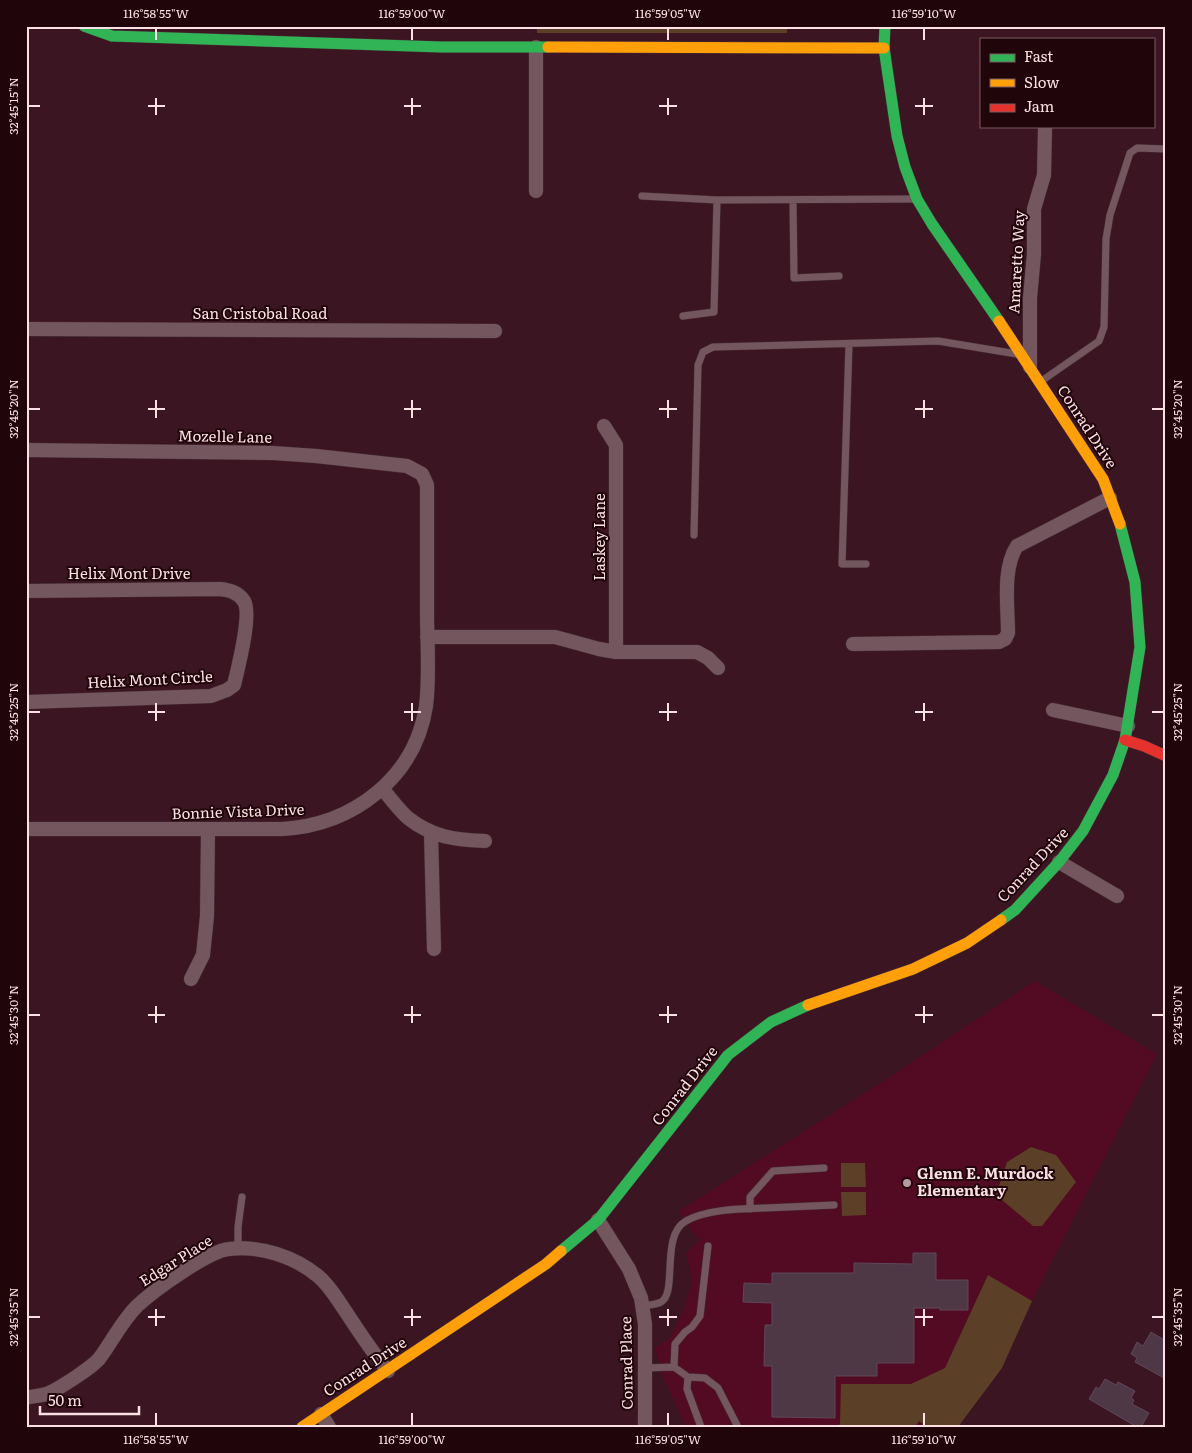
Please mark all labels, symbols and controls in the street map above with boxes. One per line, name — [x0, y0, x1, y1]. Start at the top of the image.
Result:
text: 116°58'55"W — [123, 4, 189, 22]
text: 116°59'00"W — [379, 4, 445, 22]
text: 116°59'05"W — [635, 4, 701, 22]
text: 116°59'10"W — [892, 4, 956, 22]
legend — [980, 38, 1154, 128]
text: Fast — [1024, 44, 1053, 67]
text: Slow — [1024, 70, 1059, 93]
text: 32°45'15"N — [4, 77, 22, 135]
text: Jam — [1024, 94, 1055, 117]
street label: Amaretto Way — [1001, 209, 1030, 314]
street label: San Cristobal Road — [193, 301, 327, 324]
text: 32°45'20"N — [4, 379, 22, 439]
text: 32°45'20"N — [1168, 379, 1186, 439]
street label: Conrad Drive — [1053, 380, 1124, 473]
street label: Mozelle Lane — [178, 423, 272, 448]
street label: Laskey Lane — [587, 493, 610, 581]
street label: Helix Mont Drive — [68, 561, 191, 584]
street label: Helix Mont Circle — [86, 664, 214, 693]
text: 32°45'25"N — [4, 683, 22, 741]
text: 32°45'25"N — [1168, 683, 1186, 741]
street label: Bonnie Vista Drive — [171, 797, 305, 824]
street label: Conrad Drive — [991, 821, 1073, 907]
text: 32°45'30"N — [4, 985, 22, 1045]
text: 32°45'30"N — [1168, 985, 1186, 1045]
street label: Conrad Drive — [645, 1040, 722, 1130]
place label: Glenn E. Murdock Elementary — [917, 1161, 1055, 1201]
marker: Glenn E. Murdock Elementary — [901, 1177, 913, 1189]
street label: Edgar Place — [134, 1228, 216, 1291]
text: 32°45'35"N — [4, 1288, 22, 1346]
text: 32°45'35"N — [1168, 1288, 1186, 1346]
street label: Conrad Place — [613, 1316, 638, 1410]
street label: Conrad Drive — [318, 1330, 411, 1401]
scale bar — [40, 1383, 139, 1415]
text: 50 m — [48, 1388, 82, 1411]
text: 116°58'55"W — [123, 1430, 189, 1448]
text: 116°59'00"W — [379, 1430, 445, 1448]
text: 116°59'05"W — [635, 1430, 701, 1448]
text: 116°59'10"W — [892, 1430, 956, 1448]

